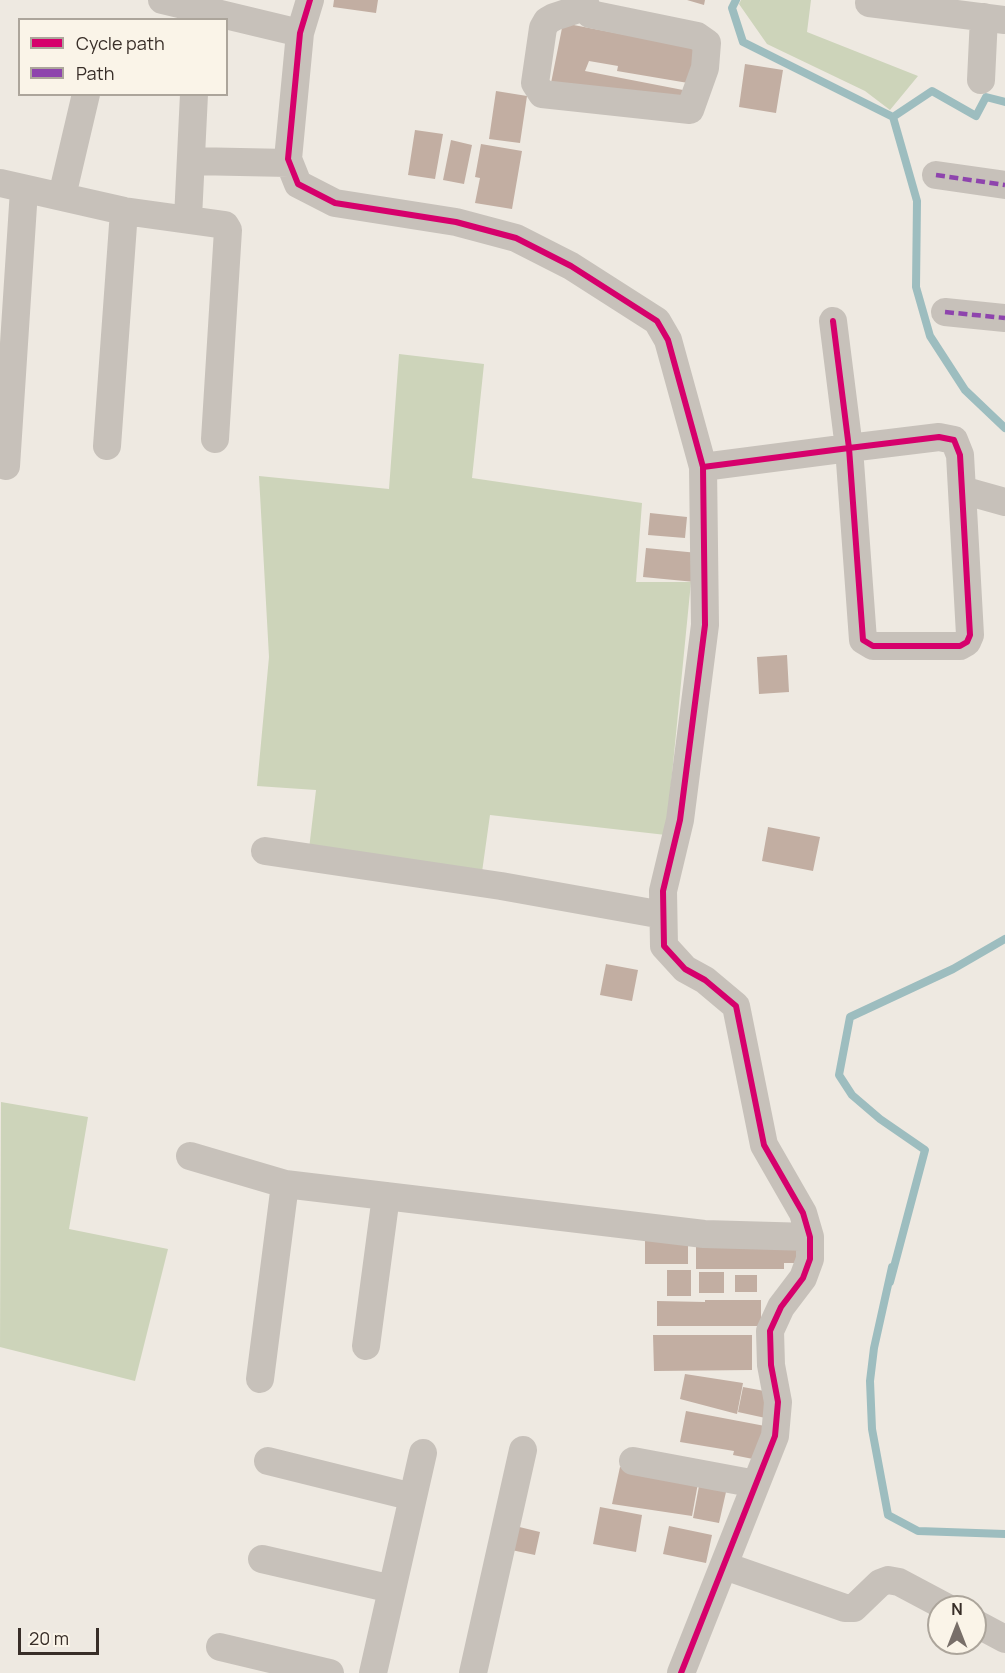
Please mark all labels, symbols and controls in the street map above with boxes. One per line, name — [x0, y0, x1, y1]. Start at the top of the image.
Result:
legend — [18, 18, 228, 96]
text: Cycle path — [76, 31, 165, 55]
text: Path — [76, 61, 114, 85]
north arrow — [927, 1595, 987, 1655]
text: N — [951, 1598, 963, 1620]
scale bar — [21, 1616, 102, 1654]
text: 20 m — [29, 1626, 69, 1650]

